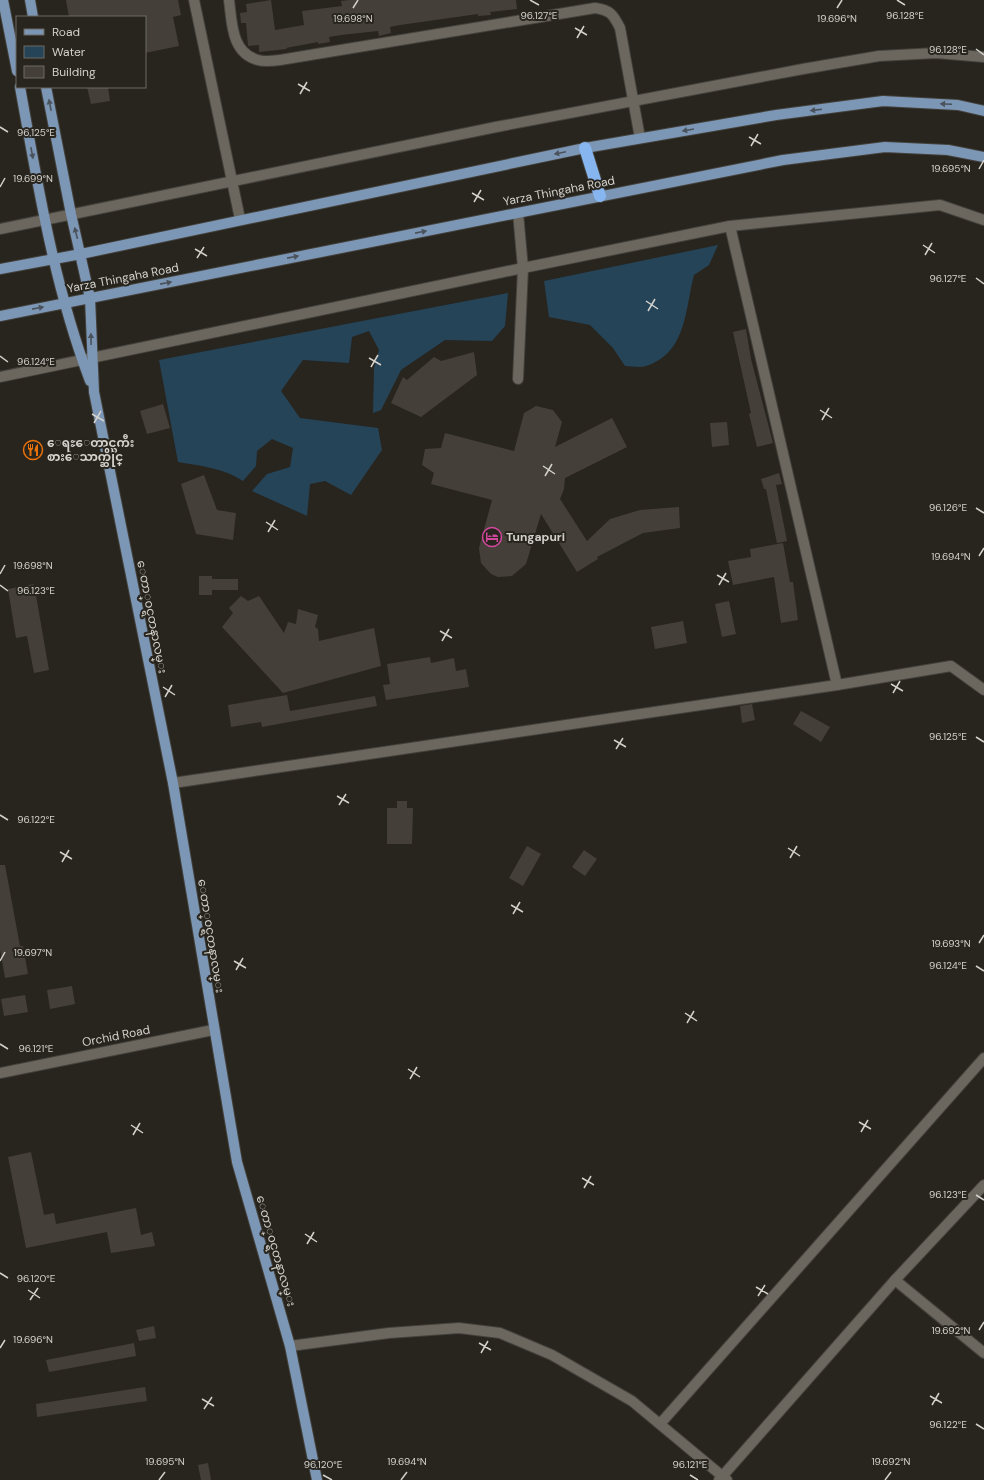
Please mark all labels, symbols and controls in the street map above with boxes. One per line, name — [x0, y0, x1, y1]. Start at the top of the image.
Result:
text: 96.127°E — [520, 9, 558, 22]
text: 96.128°E — [886, 9, 924, 22]
text: 19.698°N — [333, 12, 373, 25]
text: 19.696°N — [817, 12, 857, 25]
legend — [16, 16, 146, 88]
text: Road — [52, 24, 80, 40]
text: 96.128°E — [929, 43, 967, 56]
text: Water — [52, 44, 86, 60]
text: Building — [52, 64, 96, 80]
one-way arrow — [47, 99, 53, 111]
one-way arrow — [940, 101, 952, 108]
one-way arrow — [810, 107, 822, 113]
text: 96.125°E — [17, 126, 55, 139]
one-way arrow — [682, 127, 694, 133]
one-way arrow — [30, 147, 36, 159]
one-way arrow — [554, 150, 566, 156]
text: 19.695°N — [931, 162, 971, 175]
text: 19.699°N — [13, 172, 53, 185]
street label: Yarza Thingaha Road — [502, 172, 616, 210]
one-way arrow — [72, 226, 78, 239]
one-way arrow — [415, 229, 427, 235]
one-way arrow — [287, 254, 299, 260]
street label: Yarza Thingaha Road — [66, 259, 180, 297]
text: 96.127°E — [929, 272, 967, 285]
one-way arrow — [160, 279, 172, 285]
one-way arrow — [32, 305, 44, 311]
one-way arrow — [88, 332, 94, 345]
text: 96.124°E — [17, 355, 55, 368]
place label: ေရႊေတာင္ႀကီး စားေသာက္ဆိုင္ — [47, 434, 134, 467]
restaurant icon: ေရႊေတာင္ႀကီး စားေသာက္ဆိုင္ — [22, 439, 44, 461]
text: 96.126°E — [929, 501, 967, 514]
hotel icon: Tungapuri — [481, 526, 503, 548]
place label: Tungapuri — [506, 529, 565, 545]
text: 19.694°N — [931, 550, 971, 563]
text: 19.698°N — [13, 559, 53, 572]
street label: ေတာ္၀င္ရတနာလမ္း — [131, 559, 171, 675]
text: 96.123°E — [17, 584, 55, 597]
text: 96.125°E — [929, 730, 967, 743]
text: 96.122°E — [17, 813, 55, 826]
street label: ေတာ္၀င္ရတနာလမ္း — [192, 878, 228, 994]
text: 19.693°N — [931, 937, 971, 950]
text: 19.697°N — [14, 946, 52, 959]
text: 96.124°E — [929, 959, 967, 972]
street label: Orchid Road — [81, 1022, 151, 1050]
text: 96.121°E — [19, 1042, 54, 1055]
text: 96.123°E — [929, 1188, 967, 1201]
street label: ေတာ္၀င္ရတနာလမ္း — [250, 1194, 300, 1309]
text: 96.120°E — [17, 1272, 56, 1285]
text: 19.692°N — [931, 1324, 971, 1337]
text: 19.696°N — [13, 1333, 53, 1346]
text: 96.122°E — [929, 1418, 967, 1431]
text: 19.695°N — [145, 1455, 185, 1468]
text: 19.694°N — [387, 1455, 427, 1468]
text: 19.692°N — [871, 1455, 911, 1468]
text: 96.120°E — [304, 1458, 343, 1471]
text: 96.121°E — [673, 1458, 708, 1471]

